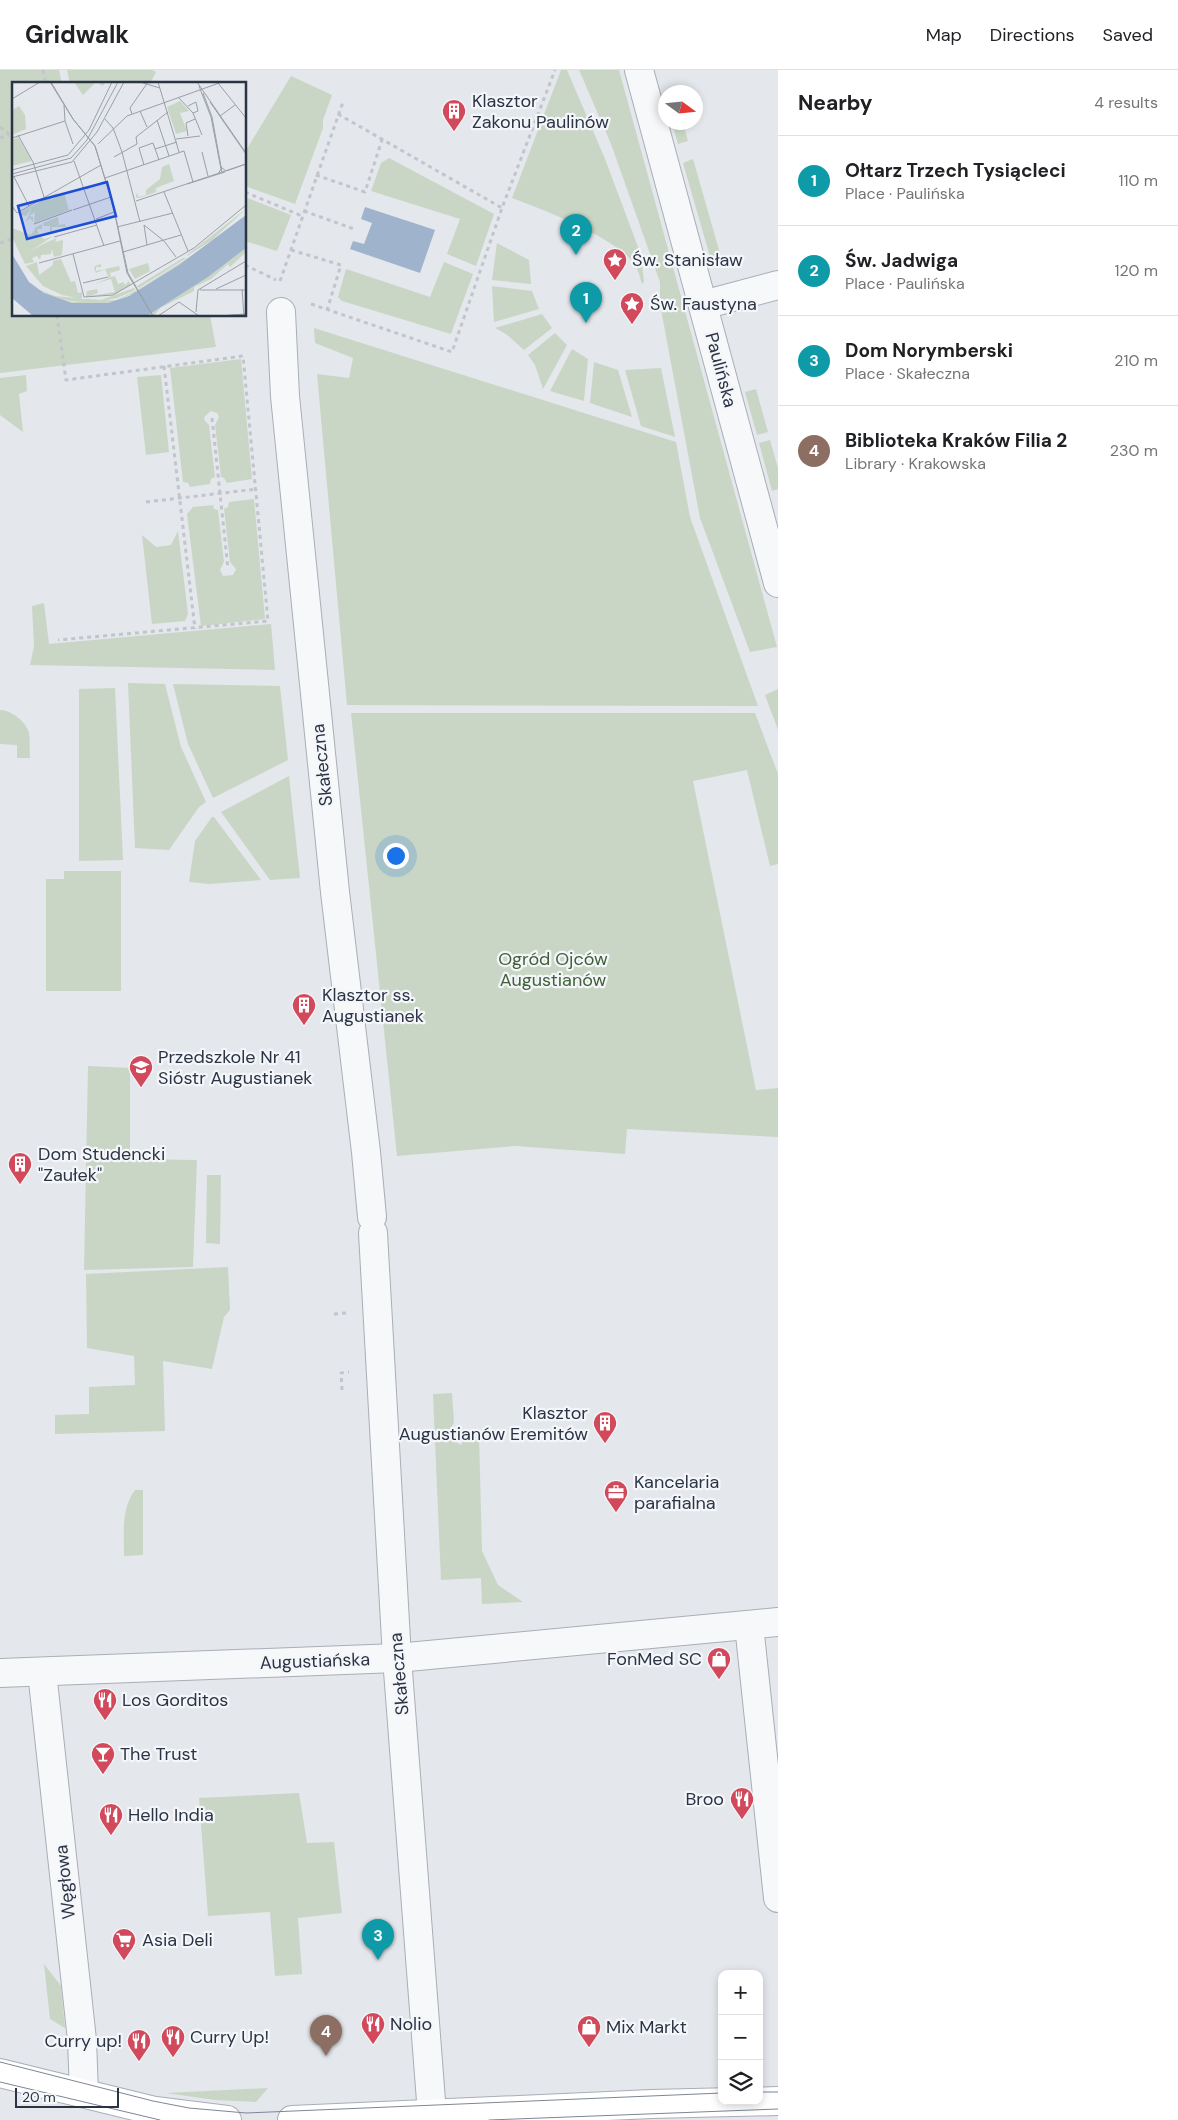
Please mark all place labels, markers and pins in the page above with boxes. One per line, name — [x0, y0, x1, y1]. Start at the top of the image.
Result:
place label: Klasztor Zakonu Paulinów — [472, 89, 609, 134]
building icon: Klasztor Zakonu Paulinów — [441, 98, 467, 132]
pin: 2 — [560, 214, 592, 255]
place icon: Św. Stanisław — [602, 247, 628, 281]
place label: Św. Stanisław — [632, 248, 743, 272]
pin: 1 — [570, 282, 602, 323]
place icon: Św. Faustyna — [619, 291, 645, 325]
place label: Św. Faustyna — [650, 292, 757, 316]
place label: Klasztor ss. Augustianek — [322, 983, 424, 1028]
building icon: Klasztor ss. Augustianek — [291, 992, 317, 1026]
place label: Przedszkole Nr 41 Sióstr Augustianek — [158, 1045, 312, 1090]
school or university icon: Przedszkole Nr 41 Sióstr Augustianek — [128, 1054, 154, 1088]
place label: Dom Studencki "Zaułek" — [38, 1142, 165, 1187]
building icon: Dom Studencki "Zaułek" — [7, 1151, 33, 1185]
place label: Klasztor Augustianów Eremitów — [399, 1401, 588, 1446]
building icon: Klasztor Augustianów Eremitów — [592, 1410, 618, 1444]
place label: Kancelaria parafialna — [634, 1470, 719, 1515]
office icon: Kancelaria parafialna — [603, 1479, 629, 1513]
shop icon: FonMed SC — [706, 1646, 732, 1680]
place label: FonMed SC — [607, 1647, 702, 1671]
restaurant icon: Los Gorditos — [92, 1687, 118, 1721]
place label: Los Gorditos — [122, 1688, 228, 1712]
bar icon: The Trust — [90, 1741, 116, 1775]
place label: The Trust — [120, 1742, 197, 1766]
restaurant icon: Broo — [729, 1786, 755, 1820]
place label: Broo — [685, 1787, 724, 1811]
restaurant icon: Hello India — [98, 1802, 124, 1836]
place label: Hello India — [128, 1803, 214, 1827]
pin: 3 — [362, 1919, 394, 1960]
supermarket icon: Asia Deli — [111, 1927, 137, 1961]
place label: Asia Deli — [142, 1928, 213, 1952]
restaurant icon: Nolio — [360, 2011, 386, 2045]
place label: Nolio — [390, 2012, 432, 2036]
shop icon: Mix Markt — [576, 2014, 602, 2048]
pin: 4 — [310, 2015, 342, 2056]
place label: Mix Markt — [606, 2015, 687, 2039]
restaurant icon: Curry Up! — [160, 2024, 186, 2058]
place label: Curry Up! — [190, 2025, 269, 2049]
restaurant icon: Curry up! — [126, 2028, 152, 2062]
place label: Curry up! — [45, 2029, 122, 2053]

